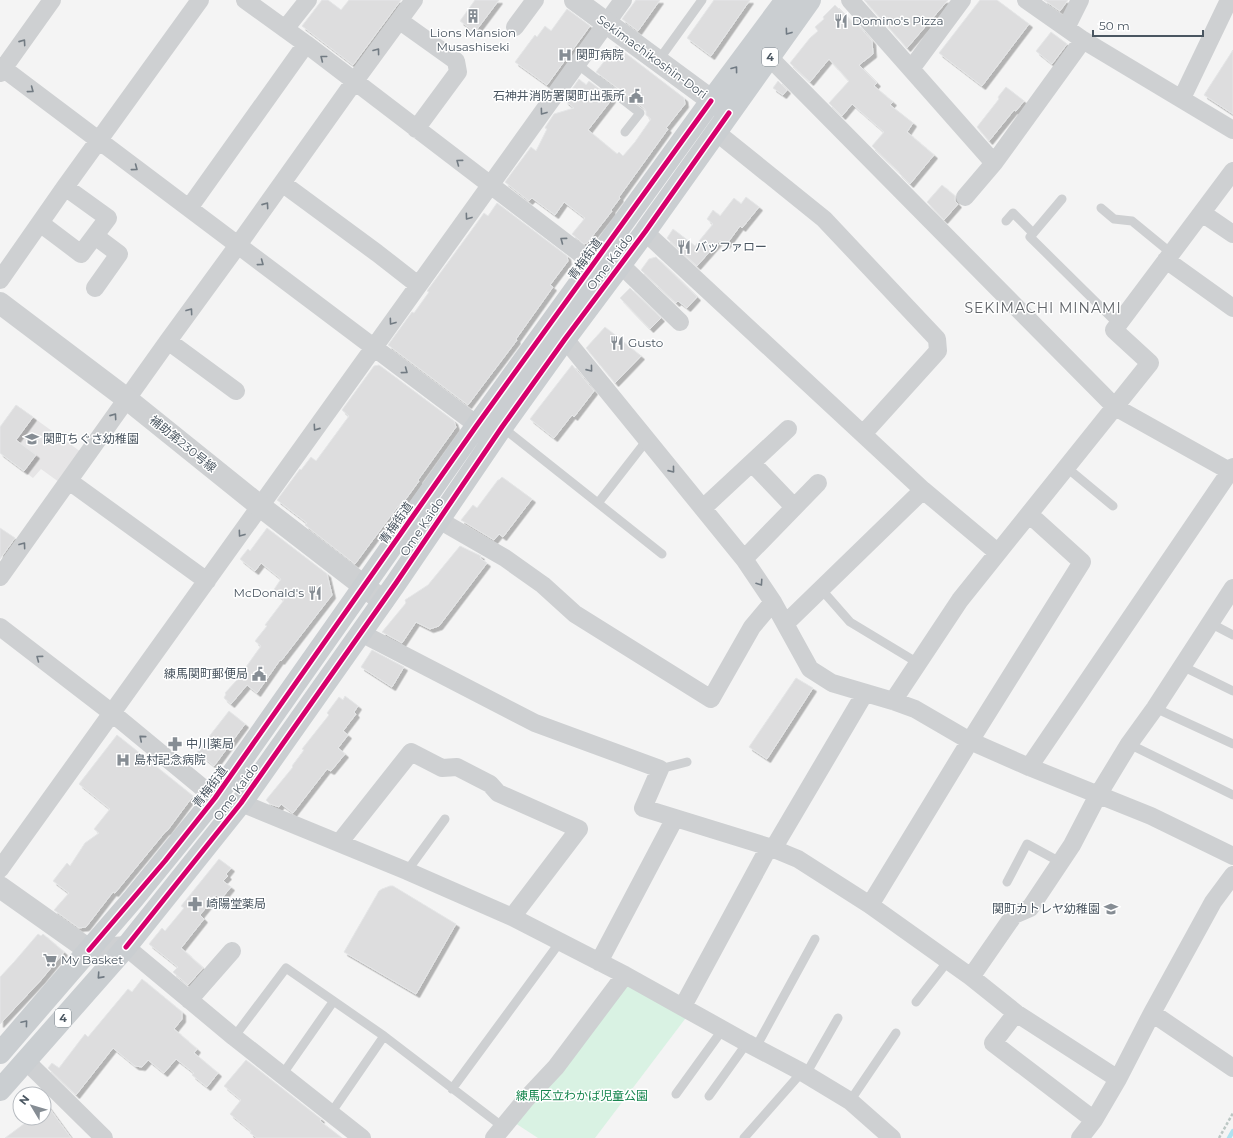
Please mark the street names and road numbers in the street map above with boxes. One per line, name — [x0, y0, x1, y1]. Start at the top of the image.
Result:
street label: Sekimachikoshin-Dori — [594, 12, 710, 102]
road number: 4 — [762, 48, 778, 66]
street label: Ome Kaido — [583, 230, 636, 293]
street label: 青梅街道 — [564, 235, 605, 283]
street label: 補助第230号線 — [147, 412, 220, 475]
street label: Ome Kaido — [396, 495, 447, 559]
street label: 青梅街道 — [376, 499, 416, 547]
street label: Ome Kaido — [210, 760, 262, 823]
street label: 青梅街道 — [189, 763, 230, 810]
road number: 4 — [55, 1009, 71, 1027]

